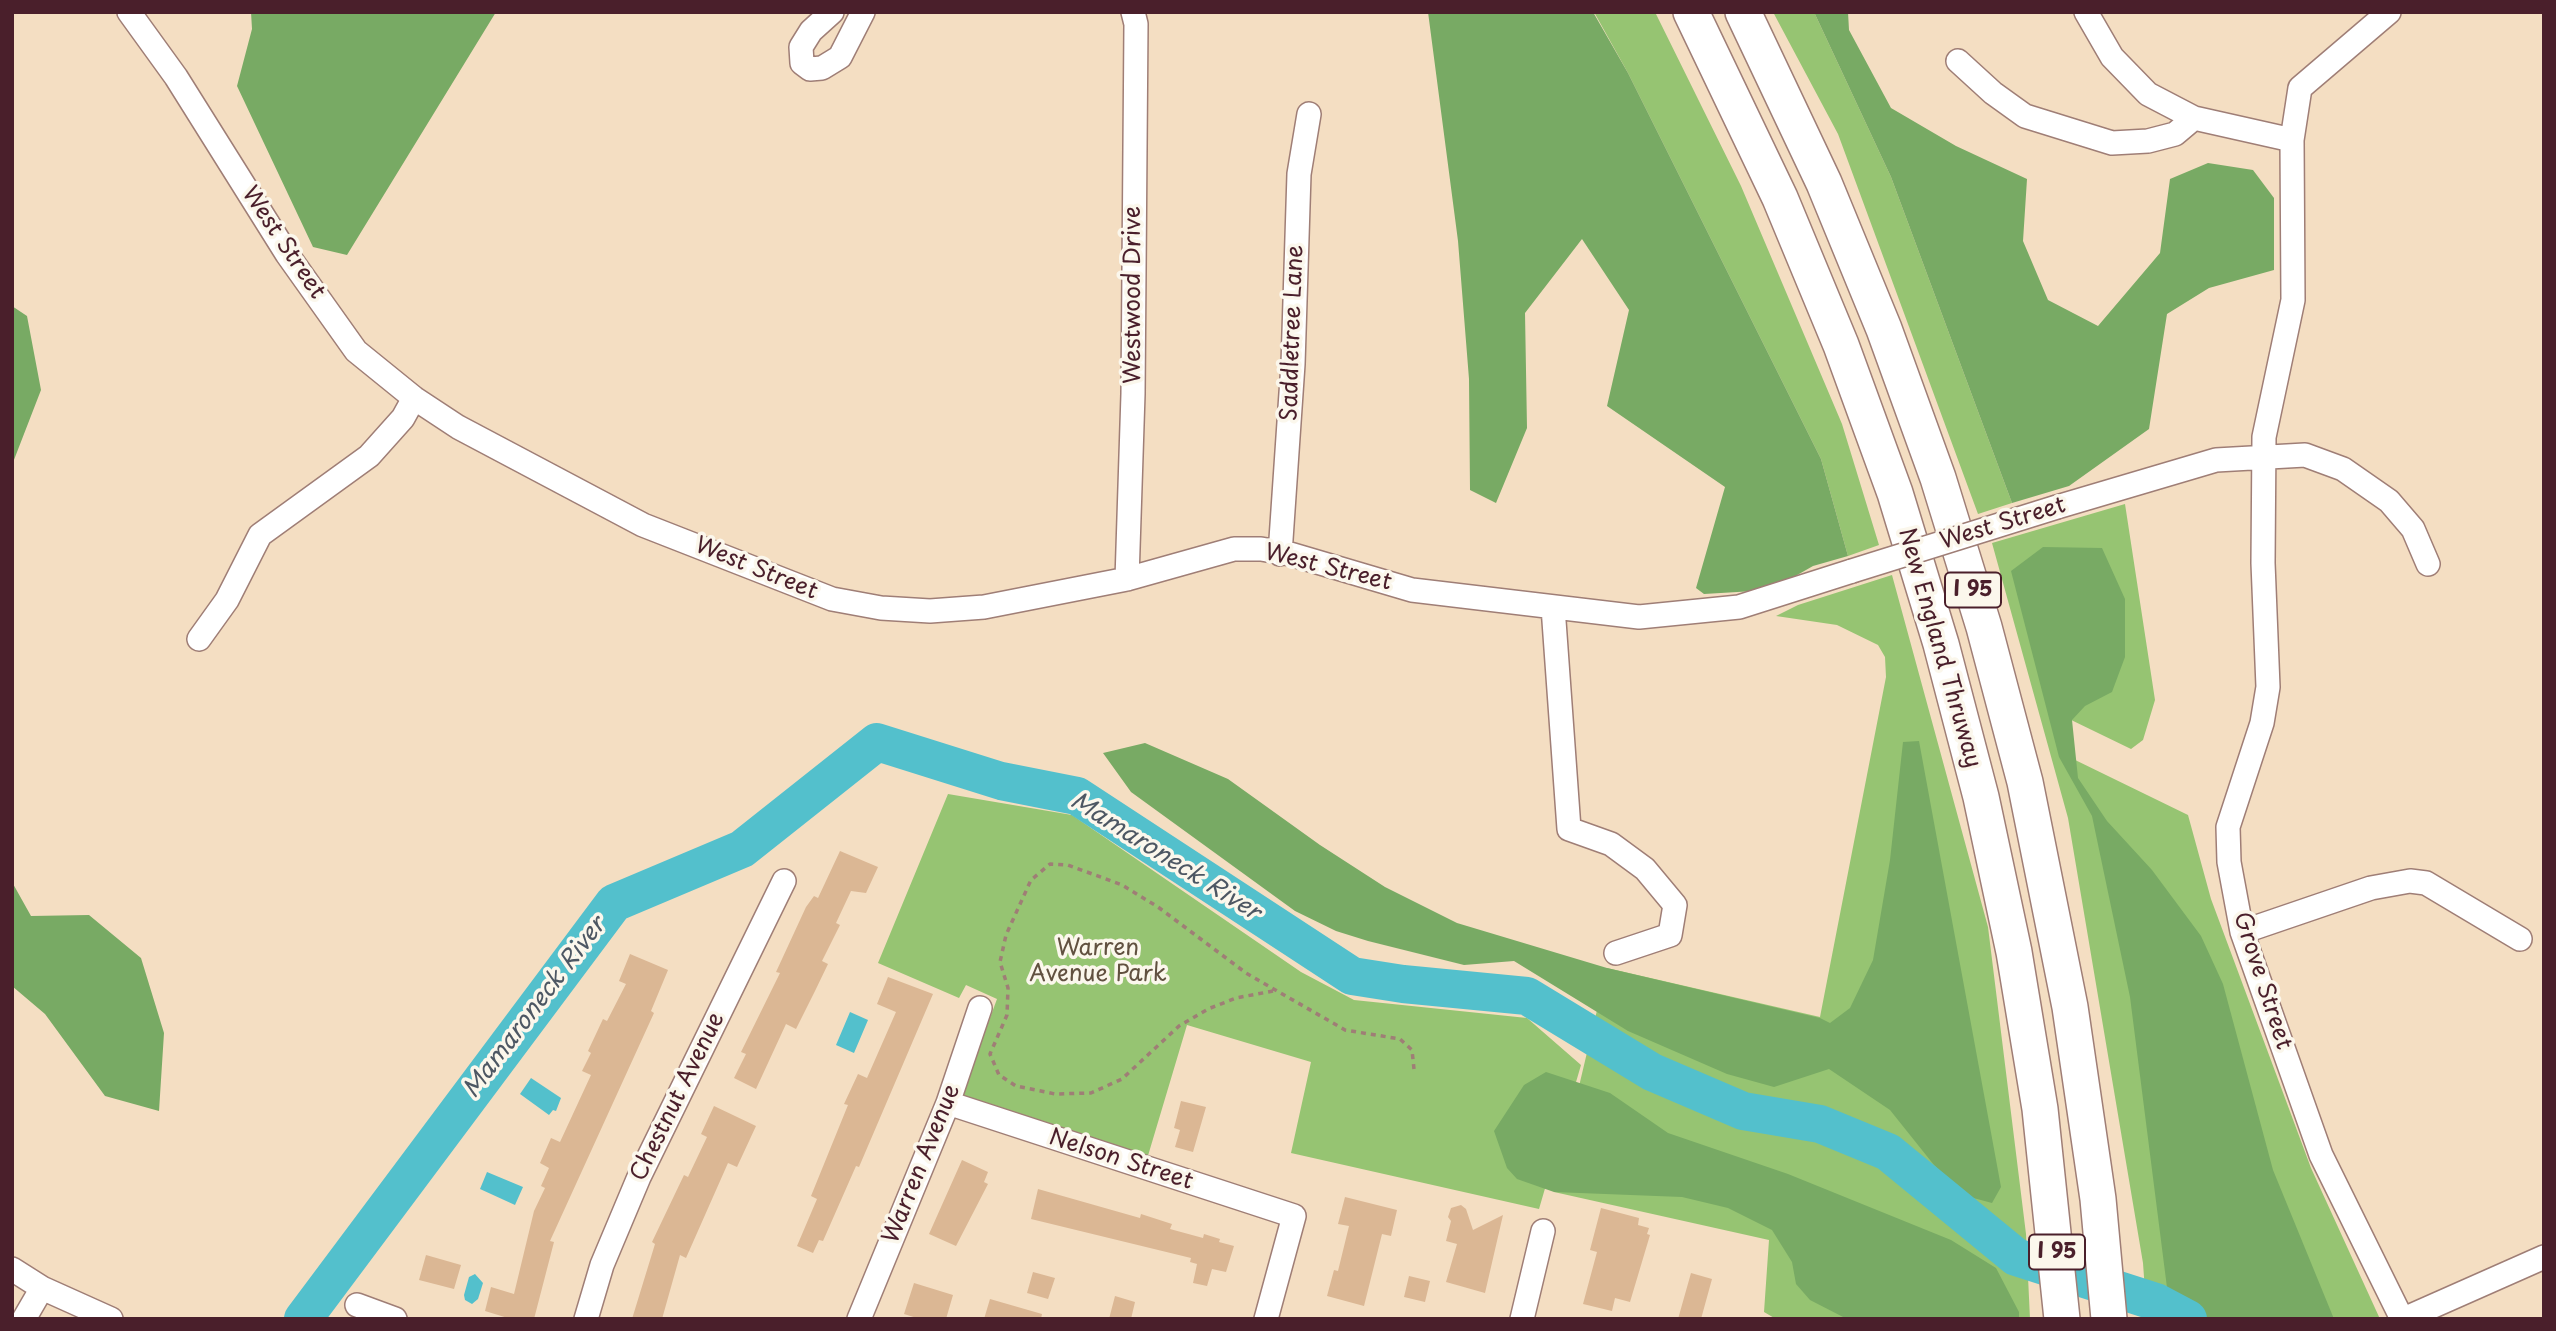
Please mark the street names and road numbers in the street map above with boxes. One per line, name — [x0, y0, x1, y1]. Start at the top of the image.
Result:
street label: West Street — [235, 181, 331, 305]
street label: Westwood Drive — [1120, 206, 1148, 384]
street label: Saddletree Lane — [1276, 244, 1310, 422]
street label: West Street — [1937, 492, 2069, 556]
street label: New England Thruway — [1892, 525, 1986, 771]
street label: West Street — [691, 532, 821, 606]
street label: West Street — [1262, 539, 1394, 597]
road number: I 95 — [1945, 572, 2001, 608]
street label: Grove Street — [2227, 909, 2297, 1053]
street label: Chestnut Avenue — [625, 1008, 731, 1186]
street label: Warren Avenue — [878, 1081, 966, 1247]
street label: Nelson Street — [1046, 1124, 1196, 1196]
road number: I 95 — [2029, 1234, 2085, 1270]

